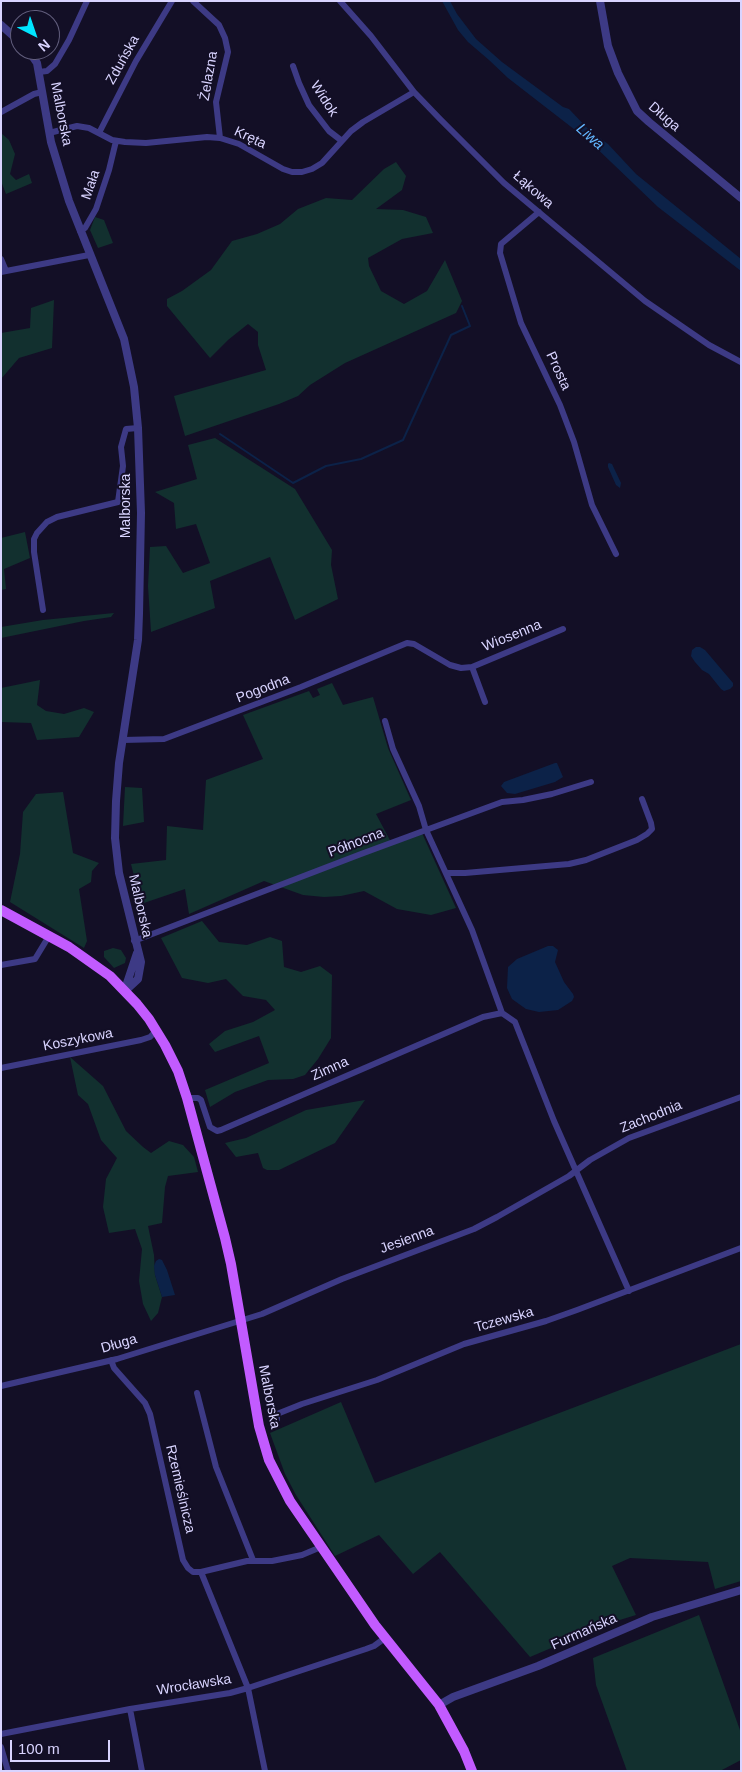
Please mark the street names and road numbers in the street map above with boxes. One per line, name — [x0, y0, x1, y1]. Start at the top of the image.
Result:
street label: Zduńska — [103, 32, 143, 88]
street label: Żelazna — [196, 50, 222, 102]
street label: Widok — [306, 78, 342, 120]
street label: Malborska — [47, 81, 75, 147]
street label: Długa — [645, 99, 683, 135]
street label: Kręta — [231, 123, 269, 153]
street label: Mała — [78, 168, 104, 202]
street label: Łąkowa — [509, 168, 557, 212]
street label: Prosta — [542, 349, 574, 393]
street label: Malborska — [118, 474, 134, 538]
street label: Wiosenna — [480, 617, 544, 655]
street label: Pogodna — [234, 671, 292, 707]
street label: Północna — [326, 825, 386, 861]
street label: Malborska — [125, 873, 155, 939]
street label: Koszykowa — [42, 1025, 114, 1055]
street label: Zimna — [309, 1053, 351, 1085]
street label: Zachodnia — [618, 1097, 684, 1137]
street label: Jesienna — [378, 1223, 436, 1257]
street label: Tczewska — [473, 1304, 535, 1336]
street label: Długa — [99, 1331, 139, 1357]
street label: Malborska — [255, 1364, 283, 1430]
street label: Rzemieślnicza — [162, 1443, 198, 1535]
street label: Furmańska — [549, 1610, 619, 1654]
street label: Wrocławska — [156, 1671, 232, 1699]

